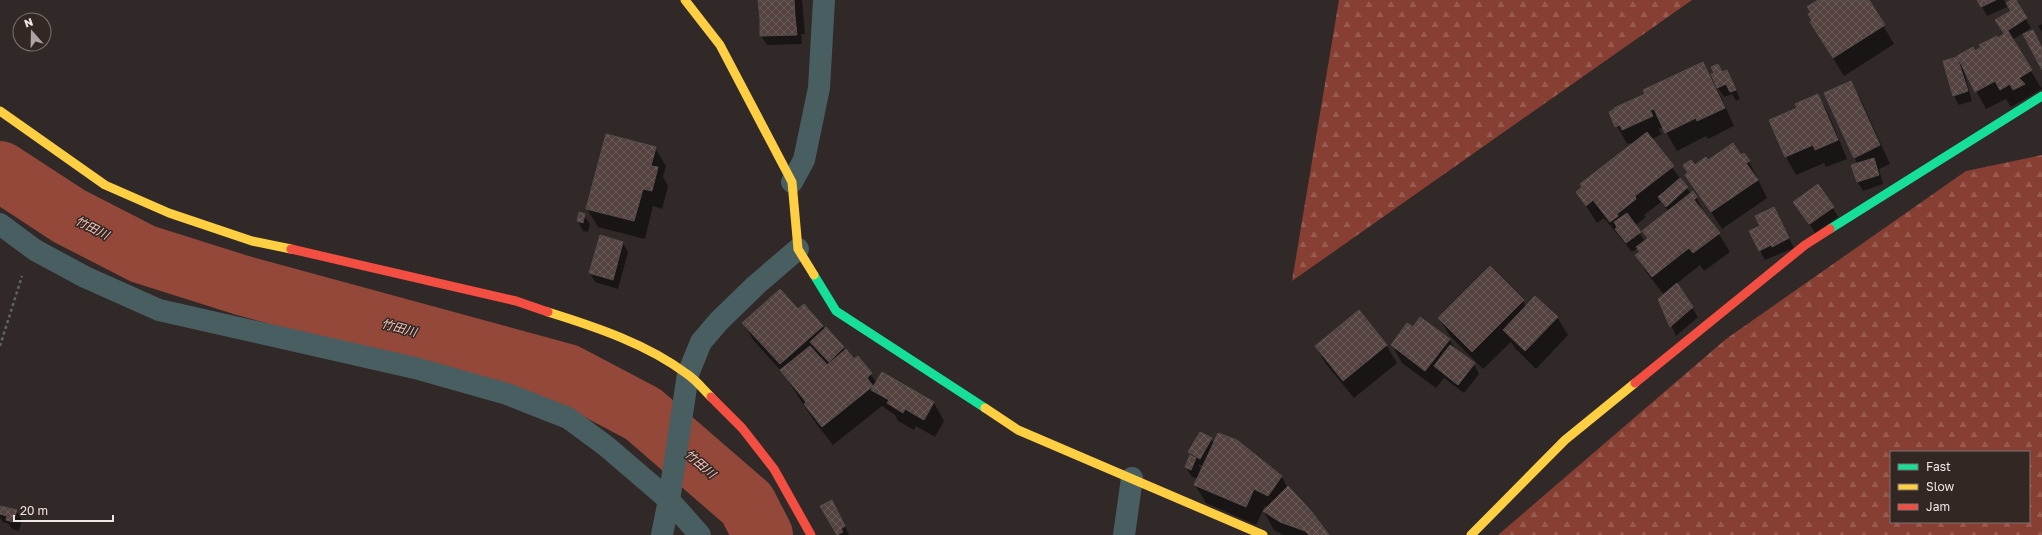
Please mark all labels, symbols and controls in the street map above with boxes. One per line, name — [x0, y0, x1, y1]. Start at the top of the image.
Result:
north arrow — [12, 12, 52, 52]
text: N — [22, 15, 35, 30]
water label: 竹田川 — [73, 213, 113, 243]
water label: 竹田川 — [380, 316, 420, 340]
water label: 竹田川 — [682, 446, 720, 482]
legend — [1890, 451, 2030, 523]
text: Fast — [1926, 459, 1951, 474]
text: Slow — [1926, 479, 1954, 494]
scale bar — [14, 497, 113, 523]
text: Jam — [1926, 499, 1950, 514]
text: 20 m — [20, 503, 48, 518]

